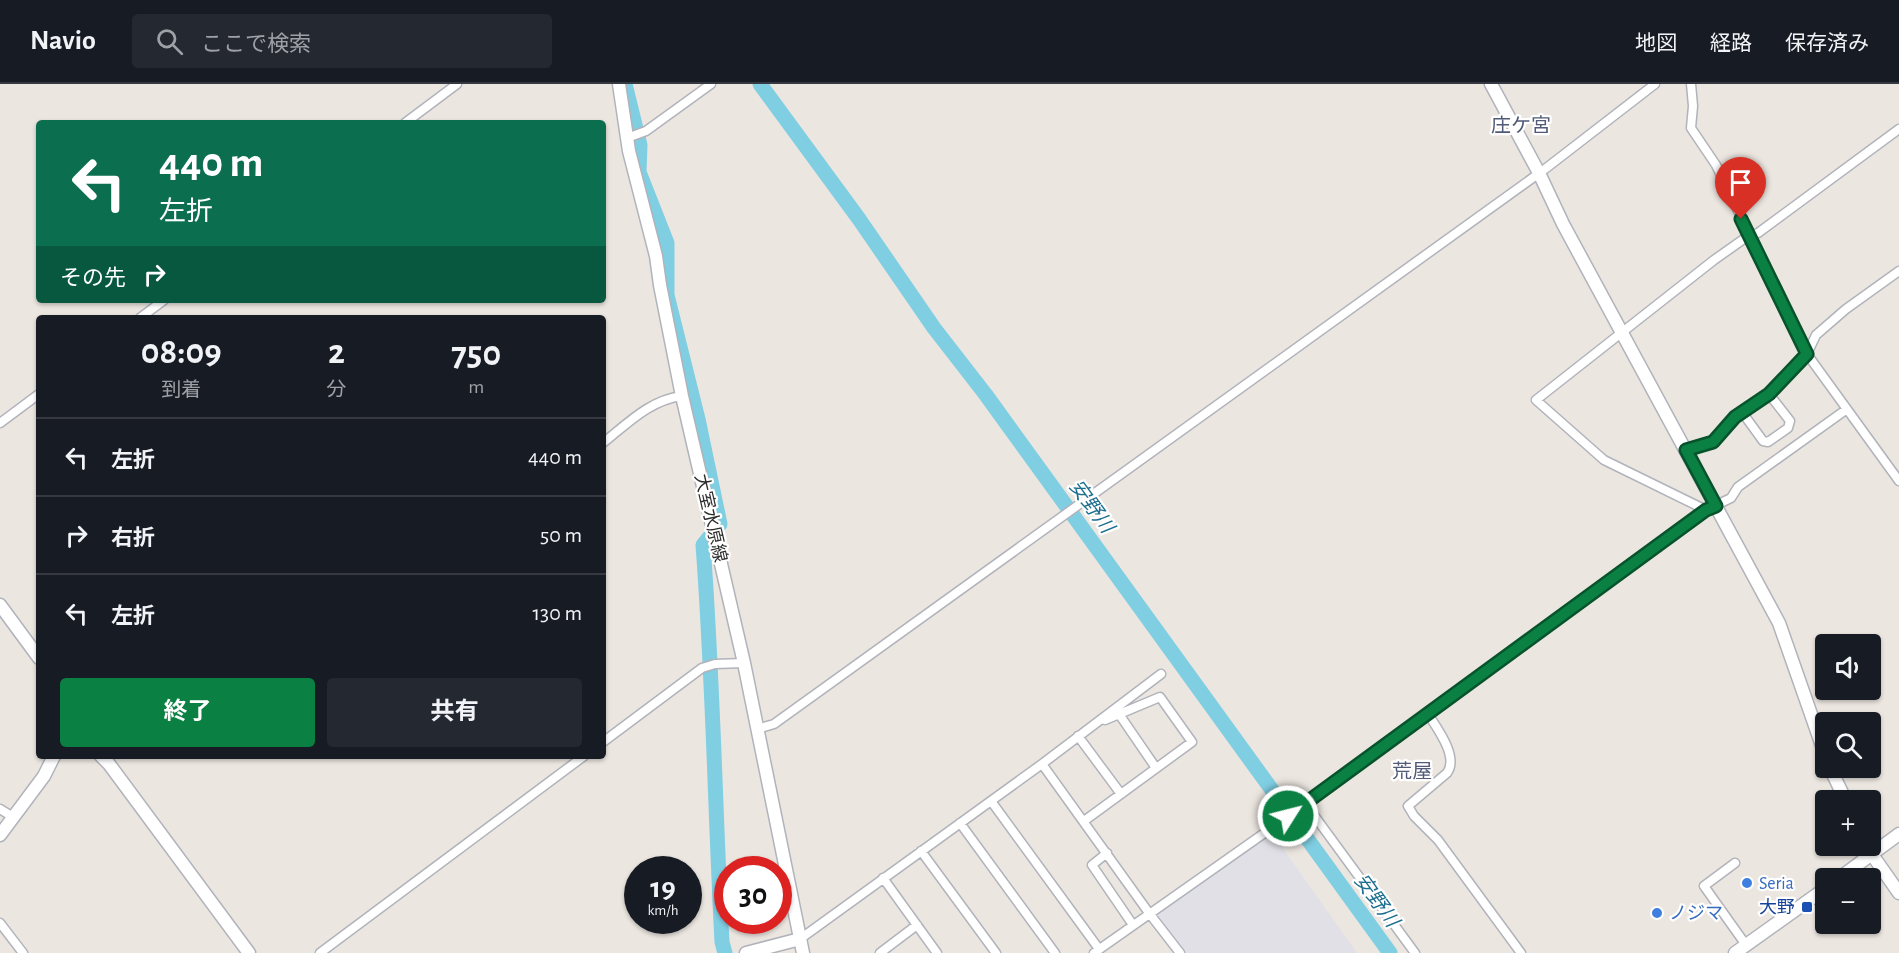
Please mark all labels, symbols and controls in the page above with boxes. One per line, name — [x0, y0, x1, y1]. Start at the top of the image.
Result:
search box — [132, 14, 552, 68]
icon: search — [153, 25, 186, 58]
text: Navio — [30, 27, 96, 55]
text: ここで検索 — [201, 33, 311, 55]
text: 地図 — [1635, 33, 1677, 54]
text: 経路 — [1710, 33, 1752, 54]
text: 保存済み — [1785, 33, 1869, 54]
district label: 庄ケ宮 — [1491, 115, 1551, 136]
text: 440 m — [159, 142, 263, 184]
icon: left — [60, 144, 138, 222]
pin — [1715, 157, 1766, 219]
icon: arrive — [1724, 166, 1757, 199]
text: 左折 — [159, 198, 213, 225]
icon: right — [138, 258, 171, 291]
text: その先 — [60, 267, 126, 289]
text: 08:09 — [141, 334, 222, 370]
text: 2 — [328, 334, 345, 370]
text: 750 — [451, 336, 501, 372]
text: m — [468, 377, 484, 397]
text: 到着 — [161, 380, 201, 400]
text: 分 — [327, 380, 347, 400]
icon: left — [60, 441, 93, 474]
text: 440 m — [528, 446, 582, 468]
text: 左折 — [111, 449, 155, 471]
street label: 大室水原線 — [691, 472, 731, 564]
water label: 安野川 — [1065, 476, 1119, 538]
icon: right — [60, 519, 93, 552]
text: 50 m — [540, 524, 582, 546]
text: 右折 — [111, 527, 155, 549]
icon: left — [60, 597, 93, 630]
text: 130 m — [533, 602, 582, 624]
text: 左折 — [111, 605, 155, 627]
map controls — [1815, 634, 1881, 934]
button: sound — [1815, 634, 1881, 700]
button: 終了 — [60, 678, 315, 747]
button: 共有 — [327, 678, 582, 747]
button: search — [1815, 712, 1881, 778]
district label: 荒屋 — [1392, 761, 1432, 782]
position arrow — [1256, 784, 1320, 848]
button: + — [1815, 790, 1881, 856]
speed limit sign: 30 — [714, 856, 792, 934]
button: − — [1815, 868, 1881, 934]
water label: 安野川 — [1350, 870, 1404, 932]
text: 19 — [650, 873, 676, 903]
place label: Seria — [1759, 875, 1794, 893]
marker: Seria — [1740, 876, 1754, 890]
place label: 大野 — [1759, 898, 1795, 917]
marker: 大野 — [1800, 900, 1814, 914]
text: km/h — [648, 903, 678, 918]
place label: ノジマ — [1669, 904, 1723, 923]
marker: ノジマ — [1650, 906, 1664, 920]

